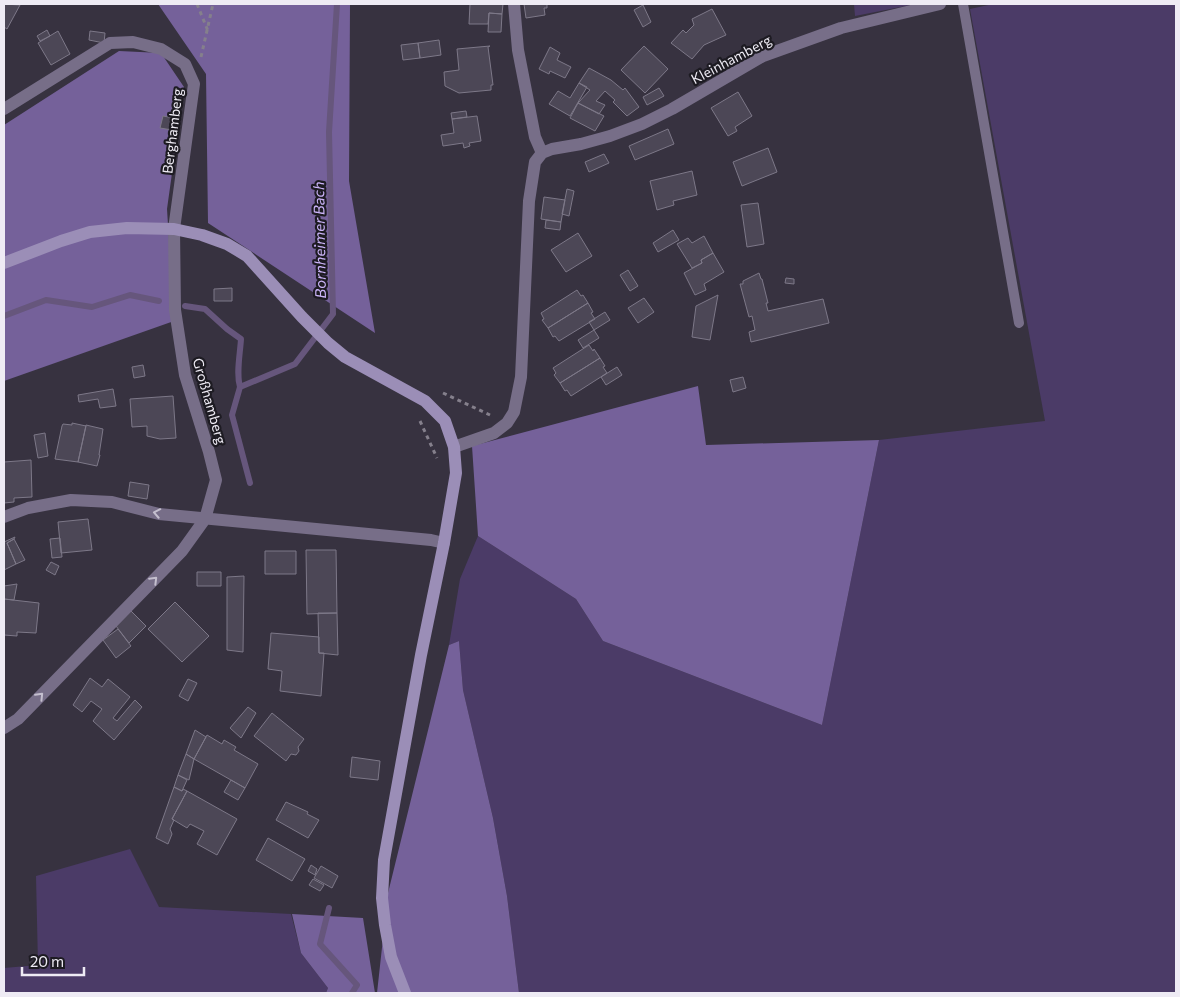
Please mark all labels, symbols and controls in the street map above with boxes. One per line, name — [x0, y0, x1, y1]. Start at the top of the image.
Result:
street label: Kleinhamberg — [688, 31, 774, 87]
street label: Berghamberg — [158, 87, 186, 175]
water label: Bornheimer Bach — [309, 181, 329, 299]
street label: Großhamberg — [190, 356, 231, 446]
one-way arrow — [152, 508, 161, 518]
one-way arrow — [148, 577, 157, 586]
one-way arrow — [34, 693, 43, 702]
scale bar — [22, 944, 85, 976]
text: 20 m — [30, 952, 64, 970]

